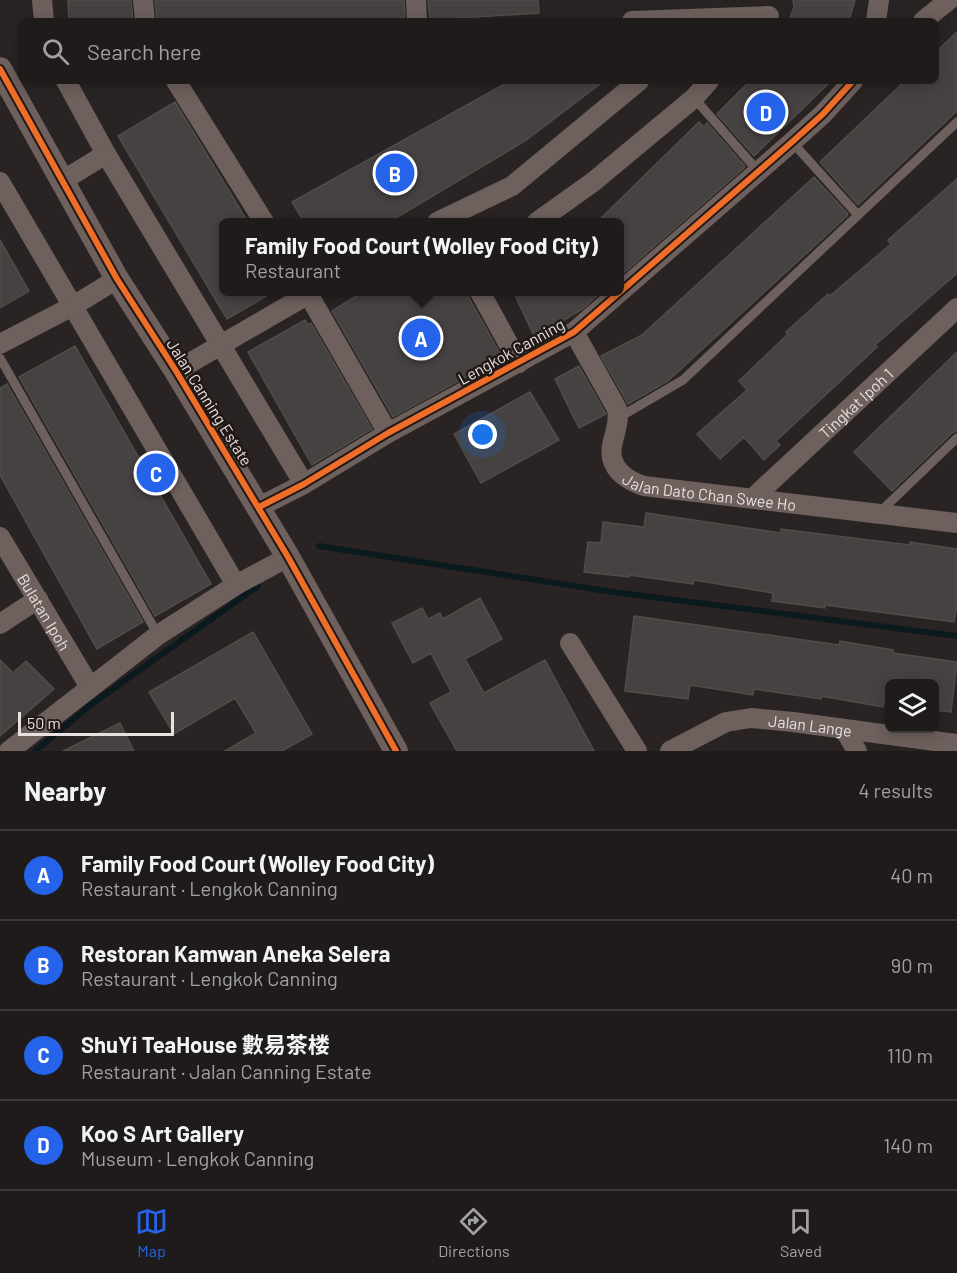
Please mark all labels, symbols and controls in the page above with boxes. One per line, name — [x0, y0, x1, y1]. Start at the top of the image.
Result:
search box — [18, 18, 939, 84]
icon: search — [39, 35, 72, 68]
text: Search here — [87, 38, 201, 64]
pin: D — [746, 90, 786, 134]
pin: B — [376, 150, 414, 195]
popup — [219, 218, 624, 296]
text: Family Food Court (Wolley Food City) — [245, 232, 598, 258]
text: Restaurant — [245, 258, 341, 282]
street label: Lengkok Canning — [454, 314, 568, 388]
pin: A — [402, 316, 440, 360]
street label: Jalan Canning Estate — [163, 335, 257, 469]
street label: Tingkat Ipoh 1 — [814, 364, 896, 442]
your location — [468, 420, 497, 449]
pin: C — [136, 450, 176, 496]
street label: Jalan Dato Chan Swee Ho — [619, 468, 797, 513]
street label: Bulatan Ipoh — [14, 570, 75, 653]
map controls — [885, 679, 939, 733]
button: layers — [885, 679, 939, 733]
scale bar — [18, 709, 174, 736]
street label: Jalan Lange — [768, 710, 853, 739]
text: 50 m — [27, 713, 61, 732]
text: Nearby — [24, 775, 106, 806]
text: 4 results — [858, 778, 933, 802]
text: Family Food Court (Wolley Food City) — [81, 850, 434, 876]
text: A — [37, 863, 50, 887]
text: 40 m — [890, 863, 933, 887]
text: Restaurant · Lengkok Canning — [81, 876, 338, 900]
text: Restoran Kamwan Aneka Selera — [81, 940, 390, 966]
text: B — [37, 953, 50, 977]
text: 90 m — [891, 953, 933, 977]
text: Restaurant · Lengkok Canning — [81, 966, 338, 990]
text: ShuYi TeaHouse 數易茶楼 — [81, 1031, 330, 1057]
text: C — [37, 1043, 50, 1067]
text: 110 m — [887, 1043, 933, 1067]
text: Restaurant · Jalan Canning Estate — [81, 1059, 372, 1083]
text: Koo S Art Gallery — [81, 1120, 244, 1146]
text: D — [37, 1133, 50, 1157]
text: 140 m — [883, 1133, 933, 1157]
text: Museum · Lengkok Canning — [81, 1146, 314, 1170]
tab: Map — [135, 1205, 168, 1260]
tab: Directions — [438, 1205, 510, 1260]
tab: Saved — [780, 1205, 822, 1260]

